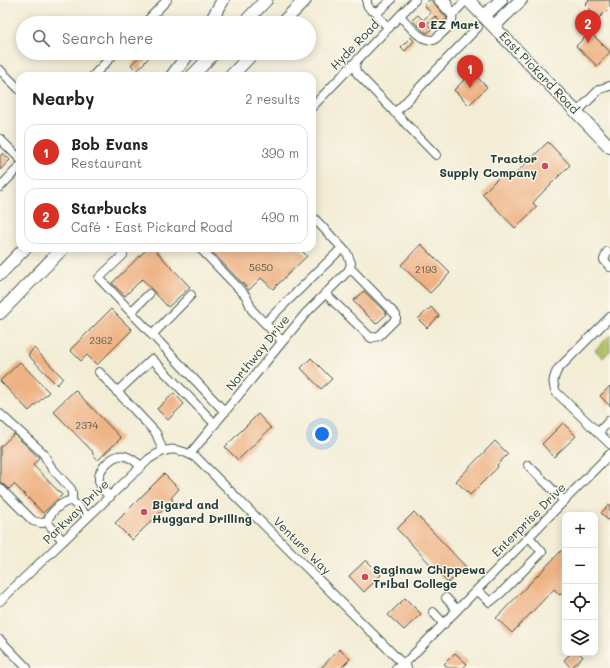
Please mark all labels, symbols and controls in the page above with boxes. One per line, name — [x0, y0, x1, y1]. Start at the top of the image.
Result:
pin: 2 — [575, 10, 601, 43]
search box — [16, 16, 316, 60]
street label: Hyde Road — [326, 16, 382, 73]
place label: EZ Mart — [430, 16, 479, 32]
marker: EZ Mart — [417, 20, 427, 30]
icon: search — [30, 27, 52, 49]
text: Search here — [62, 28, 153, 48]
street label: East Pickard Road — [496, 28, 583, 117]
pin: 1 — [457, 55, 483, 88]
text: Nearby — [32, 87, 94, 109]
text: 2 results — [245, 90, 300, 107]
text: Bob Evans — [71, 134, 148, 154]
text: 1 — [43, 144, 49, 161]
text: 390 m — [261, 144, 299, 161]
place label: Tractor Supply Company — [439, 150, 537, 180]
text: Restaurant — [71, 154, 142, 171]
marker: Tractor Supply Company — [540, 161, 550, 171]
text: Starbucks — [71, 198, 147, 218]
text: 2 — [42, 208, 50, 225]
text: 490 m — [261, 208, 299, 225]
text: Café · East Pickard Road — [71, 218, 233, 235]
house number: 5650 — [249, 260, 273, 274]
house number: 2193 — [415, 262, 437, 276]
street label: Northway Drive — [222, 311, 293, 393]
house number: 2362 — [89, 333, 113, 347]
house number: 2374 — [76, 418, 99, 432]
your location — [312, 424, 332, 444]
street label: Parkway Drive — [39, 476, 112, 547]
street label: Enterprise Drive — [488, 479, 569, 560]
place label: Bigard and Huggard Drilling — [152, 496, 252, 526]
marker: Bigard and Huggard Drilling — [139, 507, 149, 517]
map controls — [562, 512, 598, 656]
button: + — [562, 512, 598, 548]
street label: Venture Way — [270, 513, 335, 578]
button: − — [562, 548, 598, 584]
place label: Saginaw Chippewa Tribal College — [373, 561, 486, 591]
marker: Saginaw Chippewa Tribal College — [360, 572, 370, 582]
button: locate — [562, 584, 598, 620]
button: layers — [562, 620, 598, 656]

